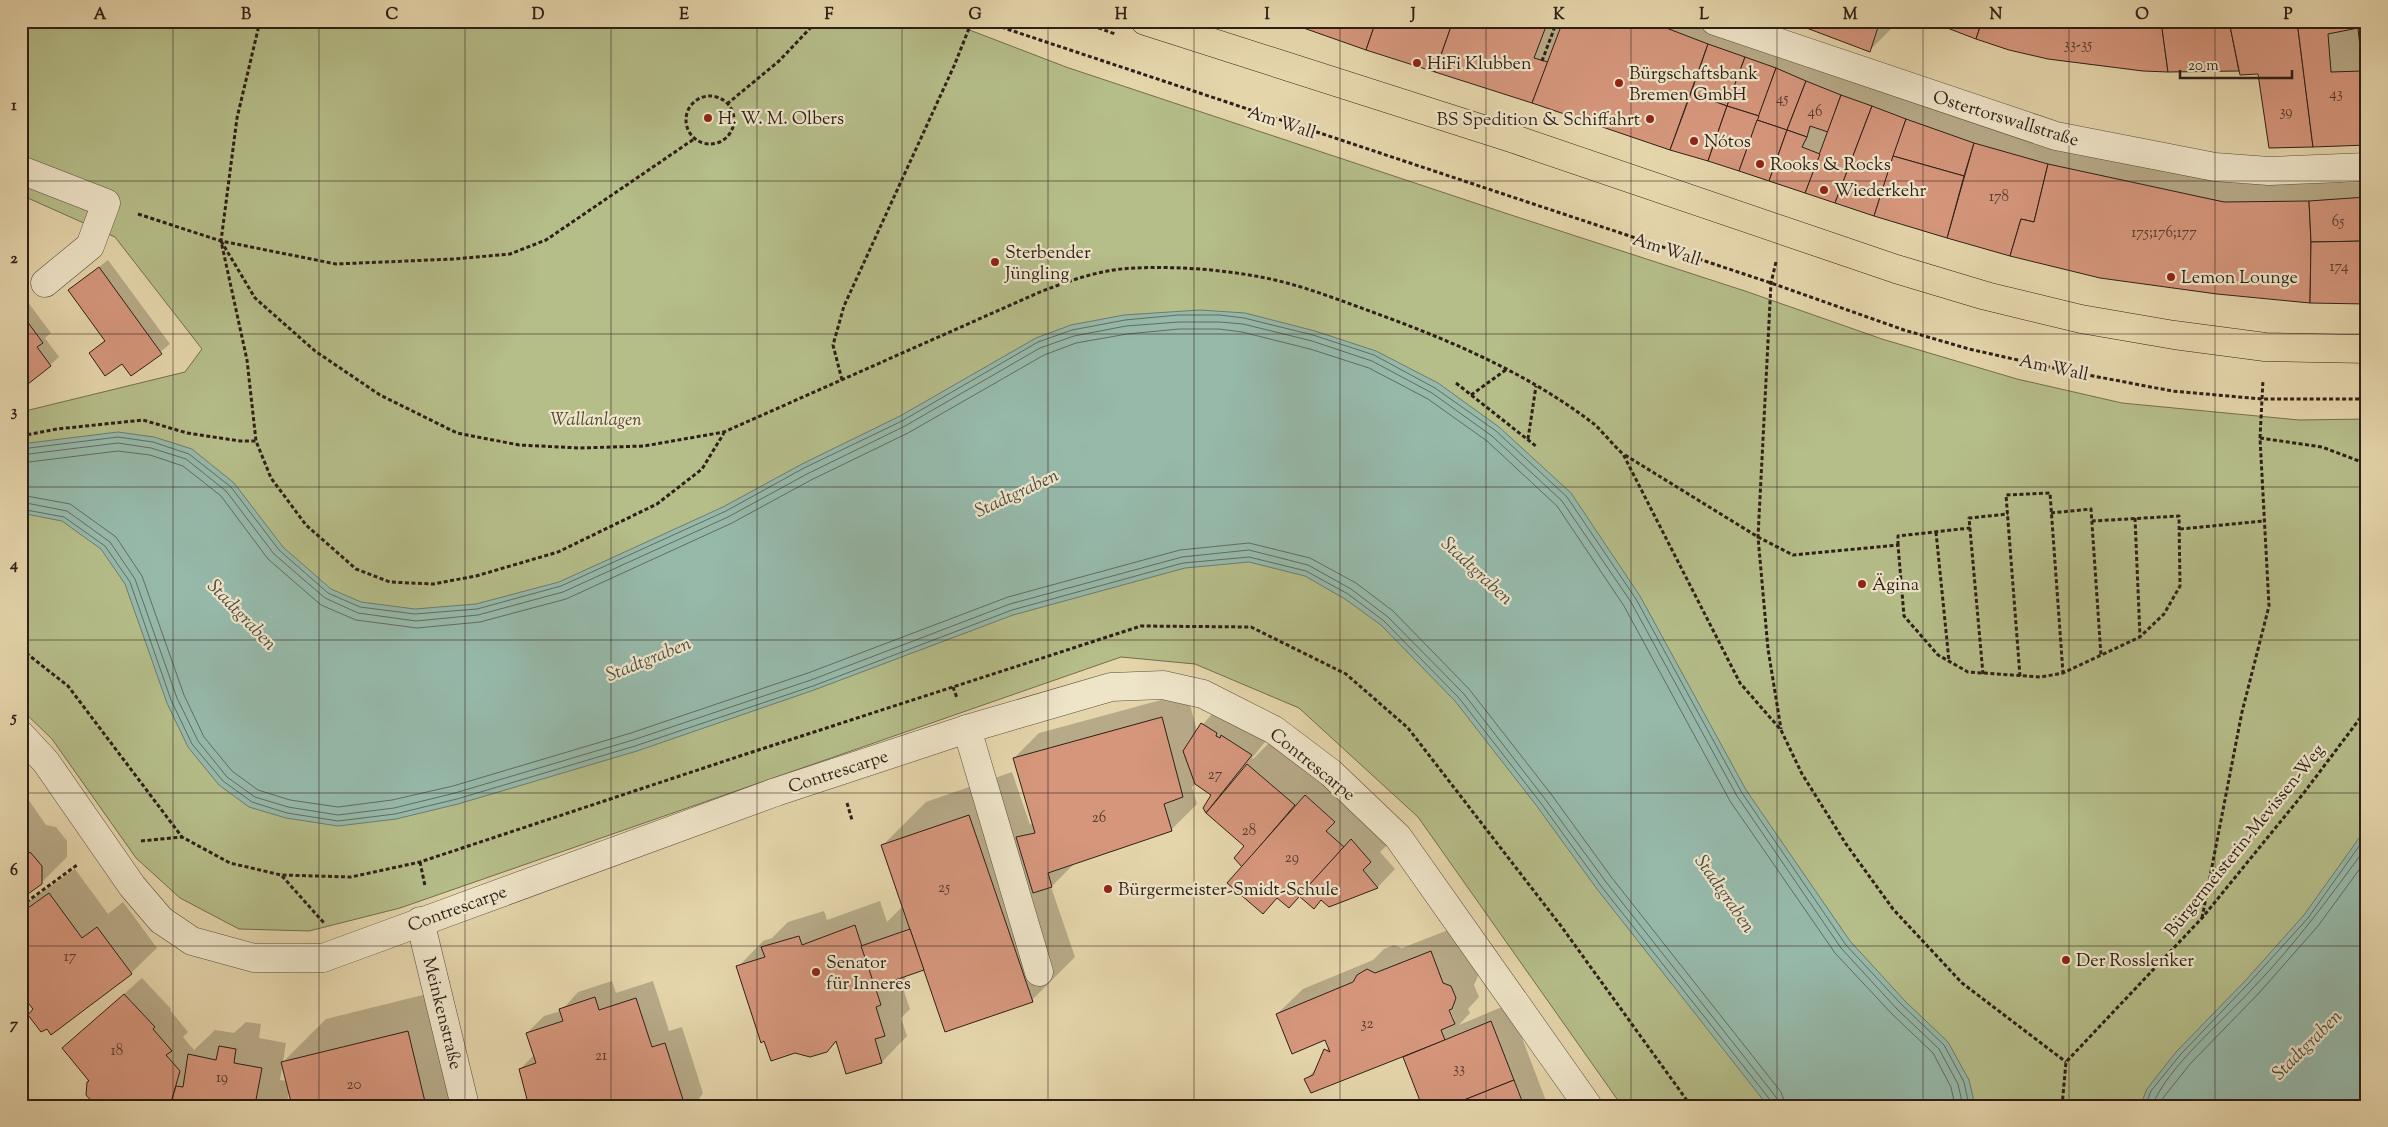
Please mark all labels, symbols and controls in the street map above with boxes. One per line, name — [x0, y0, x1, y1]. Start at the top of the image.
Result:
text: A — [94, 4, 107, 27]
text: B — [241, 4, 251, 27]
text: C — [386, 4, 399, 27]
text: D — [532, 4, 545, 27]
text: E — [679, 4, 689, 27]
text: F — [825, 4, 834, 27]
text: G — [968, 4, 982, 27]
text: H — [1115, 4, 1128, 27]
text: I — [1264, 4, 1270, 27]
text: J — [1409, 4, 1416, 27]
text: K — [1553, 4, 1565, 27]
text: L — [1699, 4, 1709, 27]
text: M — [1843, 4, 1858, 27]
text: N — [1990, 4, 2003, 27]
text: O — [2135, 4, 2149, 27]
text: P — [2283, 4, 2293, 27]
house number: 33-35 — [2064, 35, 2092, 56]
scale bar — [2180, 48, 2293, 80]
place label: HiFi Klubben — [1427, 52, 1532, 78]
text: 20 m — [2188, 56, 2219, 77]
marker: HiFi Klubben — [1411, 57, 1423, 69]
place label: Bürgschaftsbank Bremen GmbH — [1629, 62, 1758, 109]
marker: Bürgschaftsbank Bremen GmbH — [1613, 77, 1625, 89]
house number: 43 — [2329, 84, 2343, 105]
street label: Ostertorswallstraße — [1929, 85, 2082, 154]
house number: 45 — [1776, 89, 1788, 110]
text: 1 — [11, 95, 17, 118]
street label: Am Wall — [1244, 101, 1319, 147]
house number: 46 — [1808, 102, 1822, 123]
house number: 39 — [2279, 102, 2293, 123]
place label: H. W. M. Olbers — [718, 107, 844, 133]
place label: BS Spedition & Schiffahrt — [1436, 108, 1640, 134]
marker: H. W. M. Olbers — [702, 112, 714, 124]
marker: BS Spedition & Schiffahrt — [1644, 113, 1656, 125]
place label: Nótos — [1704, 130, 1751, 156]
marker: Nótos — [1688, 135, 1700, 147]
place label: Rooks & Rocks — [1770, 153, 1891, 179]
marker: Rooks & Rocks — [1754, 158, 1766, 170]
place label: Wiederkehr — [1834, 179, 1927, 205]
marker: Wiederkehr — [1818, 184, 1830, 196]
house number: 178 — [1989, 187, 2009, 208]
house number: 65 — [2332, 212, 2344, 233]
house number: 175;176;177 — [2131, 223, 2197, 244]
street label: Am Wall — [1629, 228, 1704, 274]
place label: Sterbender Jüngling — [1004, 241, 1091, 288]
text: 2 — [10, 248, 18, 271]
marker: Sterbender Jüngling — [989, 256, 1001, 268]
house number: 174 — [2329, 257, 2349, 278]
place label: Lemon Lounge — [2181, 266, 2298, 292]
marker: Lemon Lounge — [2165, 271, 2177, 283]
street label: Am Wall — [2016, 349, 2091, 389]
text: 3 — [11, 401, 18, 424]
park label: Wallanlagen — [550, 408, 642, 434]
water label: Stadtgraben — [971, 463, 1064, 526]
water label: Stadtgraben — [1434, 531, 1518, 612]
text: 4 — [9, 554, 18, 577]
place label: Ägina — [1872, 573, 1919, 599]
water label: Stadtgraben — [200, 574, 282, 657]
marker: Ägina — [1856, 578, 1868, 590]
water label: Stadtgraben — [602, 631, 696, 690]
text: 5 — [9, 707, 17, 730]
street label: Contrescarpe — [1263, 723, 1360, 808]
street label: Bürgermeisterin-Mevissen-Weg — [2159, 739, 2332, 943]
street label: Contrescarpe — [785, 744, 892, 801]
house number: 27 — [1208, 765, 1223, 786]
house number: 26 — [1092, 808, 1106, 829]
house number: 28 — [1242, 821, 1256, 842]
house number: 29 — [1285, 848, 1299, 869]
water label: Stadtgraben — [1687, 850, 1761, 939]
text: 6 — [10, 860, 18, 883]
house number: 25 — [938, 878, 950, 899]
place label: Bürgermeister-Smidt-Schule — [1118, 878, 1339, 904]
street label: Contrescarpe — [404, 880, 511, 940]
marker: Bürgermeister-Smidt-Schule — [1102, 883, 1114, 895]
house number: 17 — [64, 947, 77, 968]
place label: Der Rosslenker — [2076, 949, 2194, 975]
place label: Senator für Inneres — [826, 951, 911, 998]
marker: Der Rosslenker — [2060, 954, 2072, 966]
street label: Meinkenstraße — [415, 955, 468, 1072]
marker: Senator für Inneres — [810, 966, 822, 978]
water label: Stadtgraben — [2266, 1004, 2349, 1087]
text: 7 — [10, 1014, 19, 1037]
house number: 32 — [1360, 1014, 1374, 1035]
house number: 18 — [111, 1041, 123, 1062]
house number: 21 — [595, 1046, 607, 1067]
house number: 33 — [1453, 1059, 1465, 1080]
house number: 19 — [216, 1068, 228, 1089]
house number: 20 — [347, 1075, 362, 1096]

